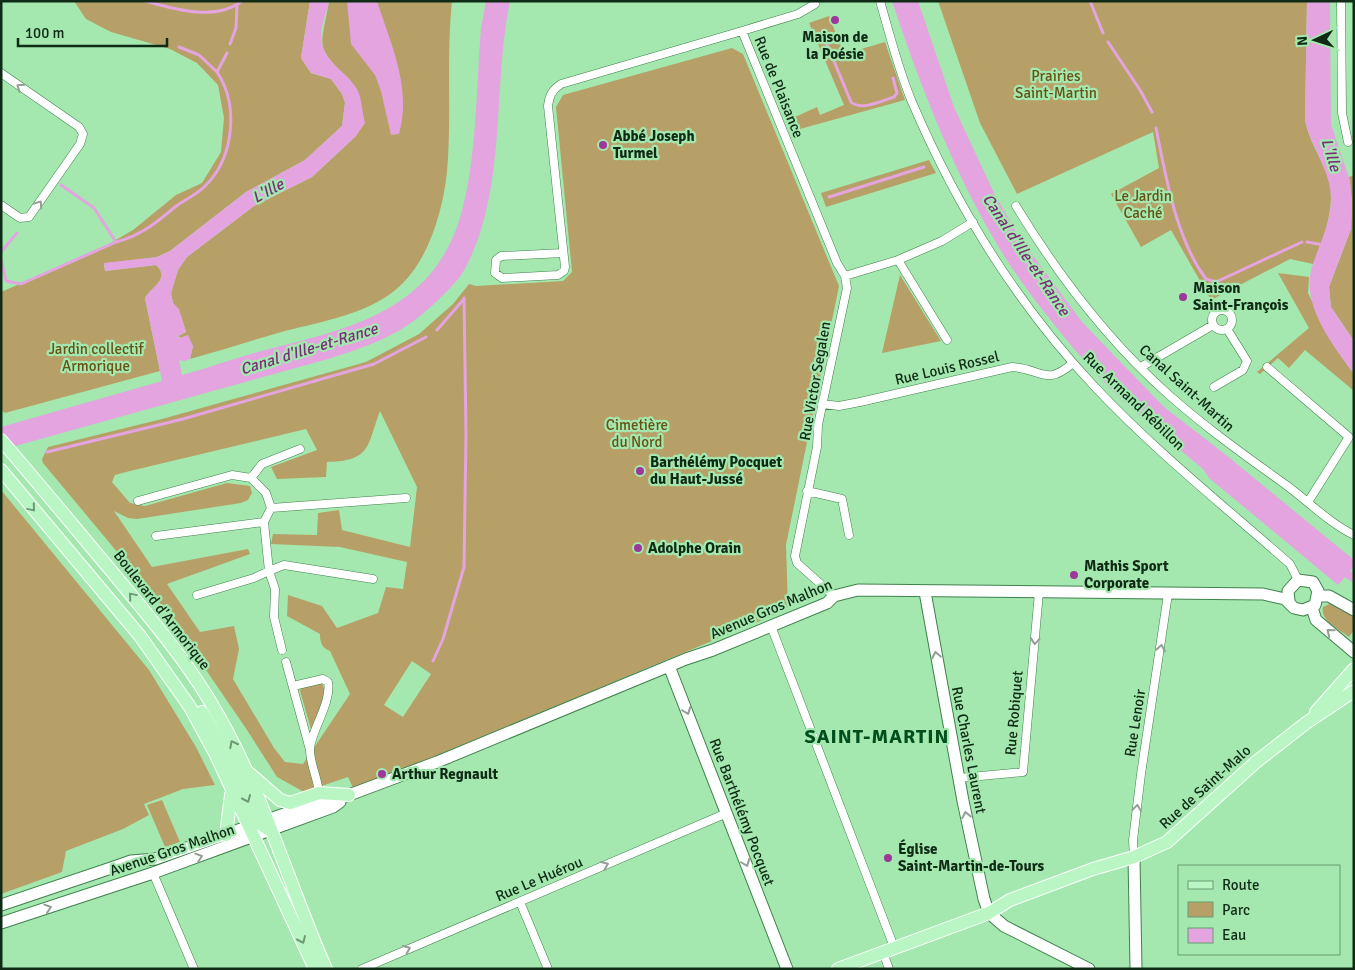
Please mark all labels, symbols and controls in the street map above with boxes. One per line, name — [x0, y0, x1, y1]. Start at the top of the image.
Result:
marker: Maison de la Poésie — [829, 14, 841, 26]
scale bar — [18, 15, 166, 47]
north arrow — [1290, 15, 1340, 65]
text: 100 m — [25, 24, 65, 42]
place label: Maison de la Poésie — [802, 28, 868, 63]
street label: Rue de Plaisance — [750, 34, 808, 140]
text: N — [1294, 35, 1311, 46]
park label: Prairies Saint-Martin — [1015, 67, 1097, 102]
one-way arrow — [16, 84, 26, 93]
place label: Abbé Joseph Turmel — [613, 127, 695, 162]
water label: L'Ille — [1317, 136, 1346, 175]
marker: Abbé Joseph Turmel — [597, 139, 609, 151]
water label: L'Ille — [249, 174, 288, 208]
park label: Le Jardin Caché — [1114, 187, 1172, 222]
water label: Canal d'Ille-et-Rance — [978, 190, 1075, 321]
one-way arrow — [32, 200, 42, 209]
place label: Maison Saint-François — [1193, 279, 1289, 314]
marker: Maison Saint-François — [1177, 291, 1189, 303]
water label: Canal d'Ille-et-Rance — [238, 318, 381, 379]
street label: Rue Victor Segalen — [796, 320, 834, 442]
park label: Jardin collectif Armorique — [48, 340, 144, 375]
street label: Canal Saint-Martin — [1136, 341, 1238, 435]
street label: Rue Louis Rossel — [893, 347, 1001, 389]
street label: Rue Armand Rébillon — [1080, 348, 1188, 454]
park label: Cimetière du Nord — [606, 416, 668, 451]
place label: Barthélémy Pocquet du Haut-Jussé — [650, 453, 783, 488]
marker: Barthélémy Pocquet du Haut-Jussé — [634, 465, 646, 477]
one-way arrow — [27, 502, 36, 511]
place label: Adolphe Orain — [648, 539, 741, 557]
marker: Adolphe Orain — [632, 542, 644, 554]
street label: Boulevard d'Armorique — [110, 547, 214, 673]
place label: Mathis Sport Corporate — [1084, 557, 1169, 592]
marker: Mathis Sport Corporate — [1068, 569, 1080, 581]
street label: Avenue Gros Malhon — [707, 575, 835, 643]
one-way arrow — [129, 593, 137, 602]
one-way arrow — [1326, 629, 1335, 638]
one-way arrow — [1030, 637, 1041, 645]
one-way arrow — [1156, 643, 1166, 652]
one-way arrow — [931, 651, 941, 659]
street label: Rue Robiquet — [1001, 670, 1027, 756]
street label: Rue Charles Laurent — [948, 685, 990, 815]
street label: Rue Lenoir — [1121, 687, 1149, 758]
one-way arrow — [681, 706, 691, 715]
district label: SAINT-MARTIN — [805, 724, 949, 749]
street label: Rue Barthélémy Pocquet — [706, 736, 778, 888]
one-way arrow — [229, 740, 239, 749]
street label: Rue de Saint-Malo — [1156, 741, 1255, 833]
place label: Arthur Regnault — [392, 765, 498, 783]
marker: Arthur Regnault — [376, 768, 388, 780]
one-way arrow — [241, 794, 252, 803]
one-way arrow — [1131, 804, 1142, 812]
one-way arrow — [961, 810, 971, 819]
street label: Avenue Gros Malhon — [107, 820, 237, 880]
place label: Église Saint-Martin-de-Tours — [898, 839, 1045, 875]
marker: Église Saint-Martin-de-Tours — [882, 852, 894, 864]
one-way arrow — [194, 853, 203, 863]
street label: Rue Le Huérou — [493, 853, 585, 905]
one-way arrow — [740, 858, 750, 866]
one-way arrow — [600, 861, 609, 872]
legend — [1178, 865, 1340, 955]
text: Route — [1222, 876, 1259, 894]
text: Parc — [1222, 901, 1250, 919]
one-way arrow — [43, 904, 51, 914]
text: Eau — [1222, 926, 1246, 944]
one-way arrow — [296, 935, 307, 944]
one-way arrow — [402, 945, 411, 955]

